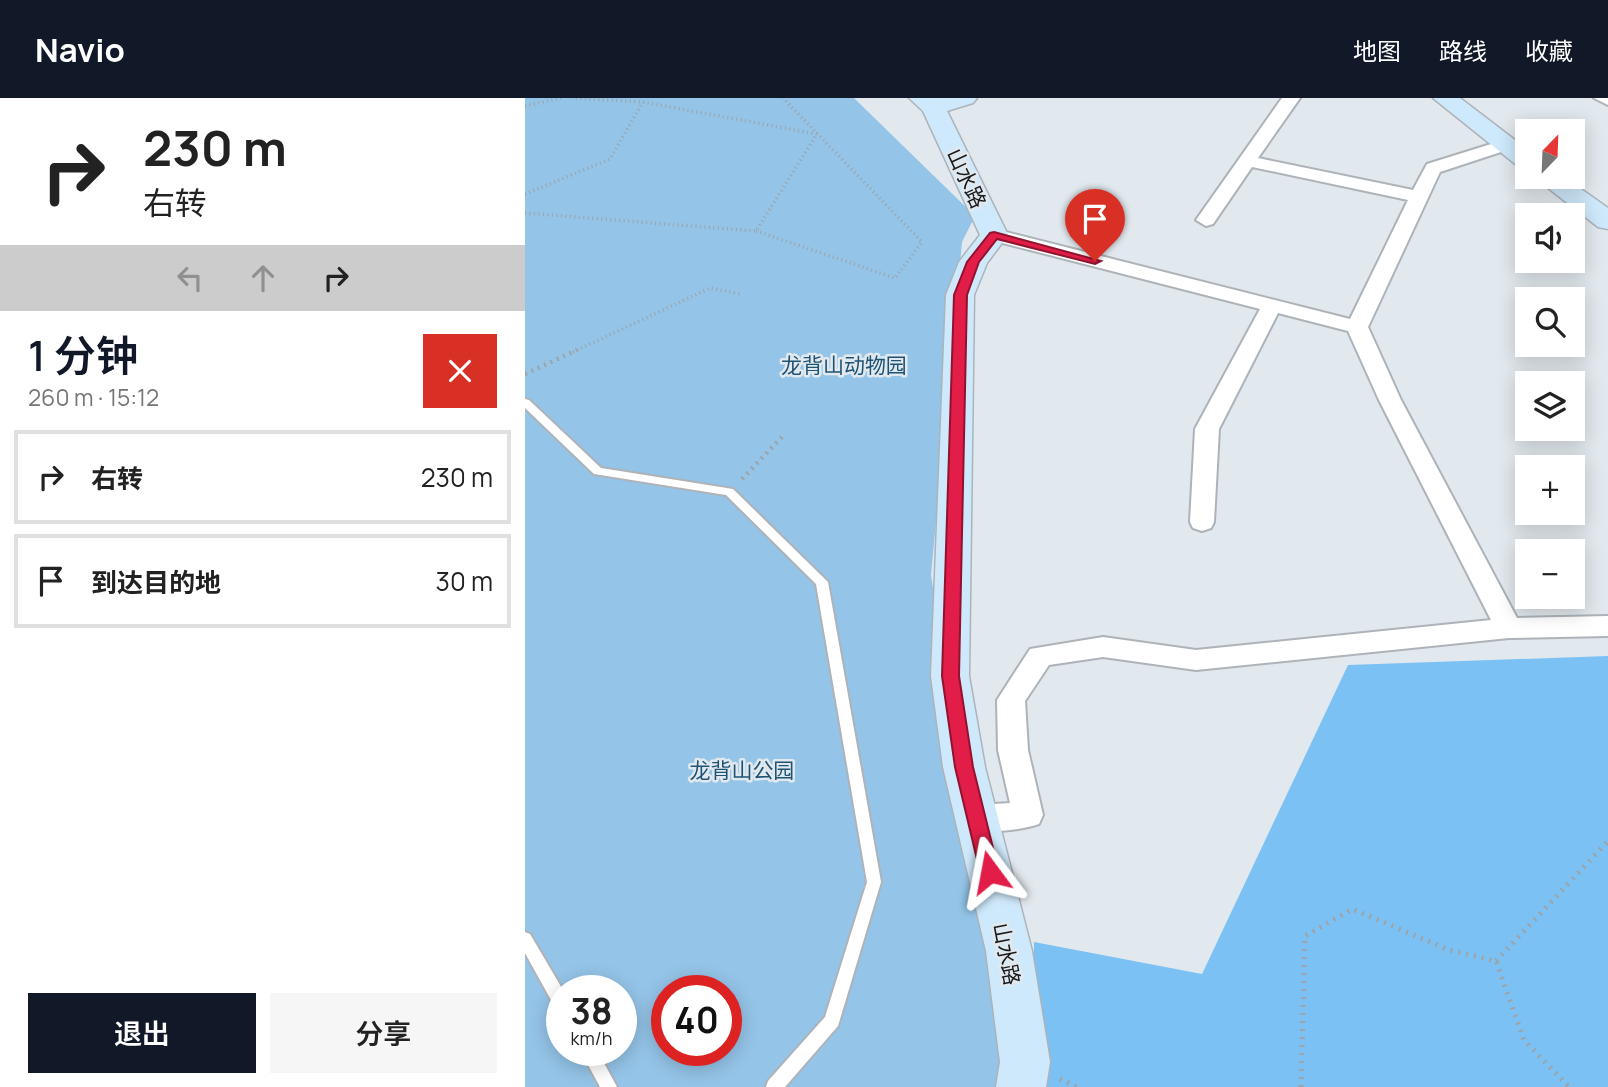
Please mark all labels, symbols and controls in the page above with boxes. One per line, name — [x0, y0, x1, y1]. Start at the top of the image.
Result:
text: Navio — [35, 27, 125, 72]
text: 地图 — [1353, 34, 1401, 67]
text: 路线 — [1439, 34, 1487, 67]
text: 收藏 — [1525, 34, 1573, 67]
text: 230 m — [143, 114, 287, 181]
north arrow — [1515, 119, 1585, 189]
map controls — [1515, 119, 1585, 609]
icon: right — [28, 126, 119, 217]
street label: 山水路 — [941, 144, 993, 212]
text: 右转 — [143, 181, 207, 225]
pin — [1065, 189, 1125, 261]
icon: arrive — [1076, 200, 1114, 238]
button: sound — [1515, 203, 1585, 273]
icon: left — [171, 259, 209, 297]
icon: ahead — [244, 259, 282, 297]
icon: right — [317, 259, 355, 297]
button: search — [1515, 287, 1585, 357]
text: 1 分钟 — [28, 326, 138, 384]
button: close — [423, 334, 497, 408]
park label: 龙背山动物园 — [781, 351, 907, 379]
button: layers — [1515, 371, 1585, 441]
text: 260 m · 15:12 — [28, 381, 159, 413]
button: + — [1515, 455, 1585, 525]
icon: right — [32, 458, 70, 496]
text: 230 m — [421, 459, 493, 495]
text: 右转 — [91, 460, 143, 496]
button: − — [1515, 539, 1585, 609]
icon: arrive — [32, 562, 70, 600]
text: 30 m — [436, 563, 493, 599]
text: 到达目的地 — [91, 564, 221, 600]
park label: 龙背山公园 — [690, 756, 795, 784]
position arrow — [953, 835, 1027, 909]
street label: 山水路 — [987, 920, 1027, 988]
speed limit sign: 40 — [651, 975, 742, 1066]
text: 38 — [571, 987, 612, 1035]
button: 退出 — [28, 993, 256, 1073]
button: 分享 — [270, 993, 497, 1073]
text: km/h — [571, 1026, 612, 1050]

